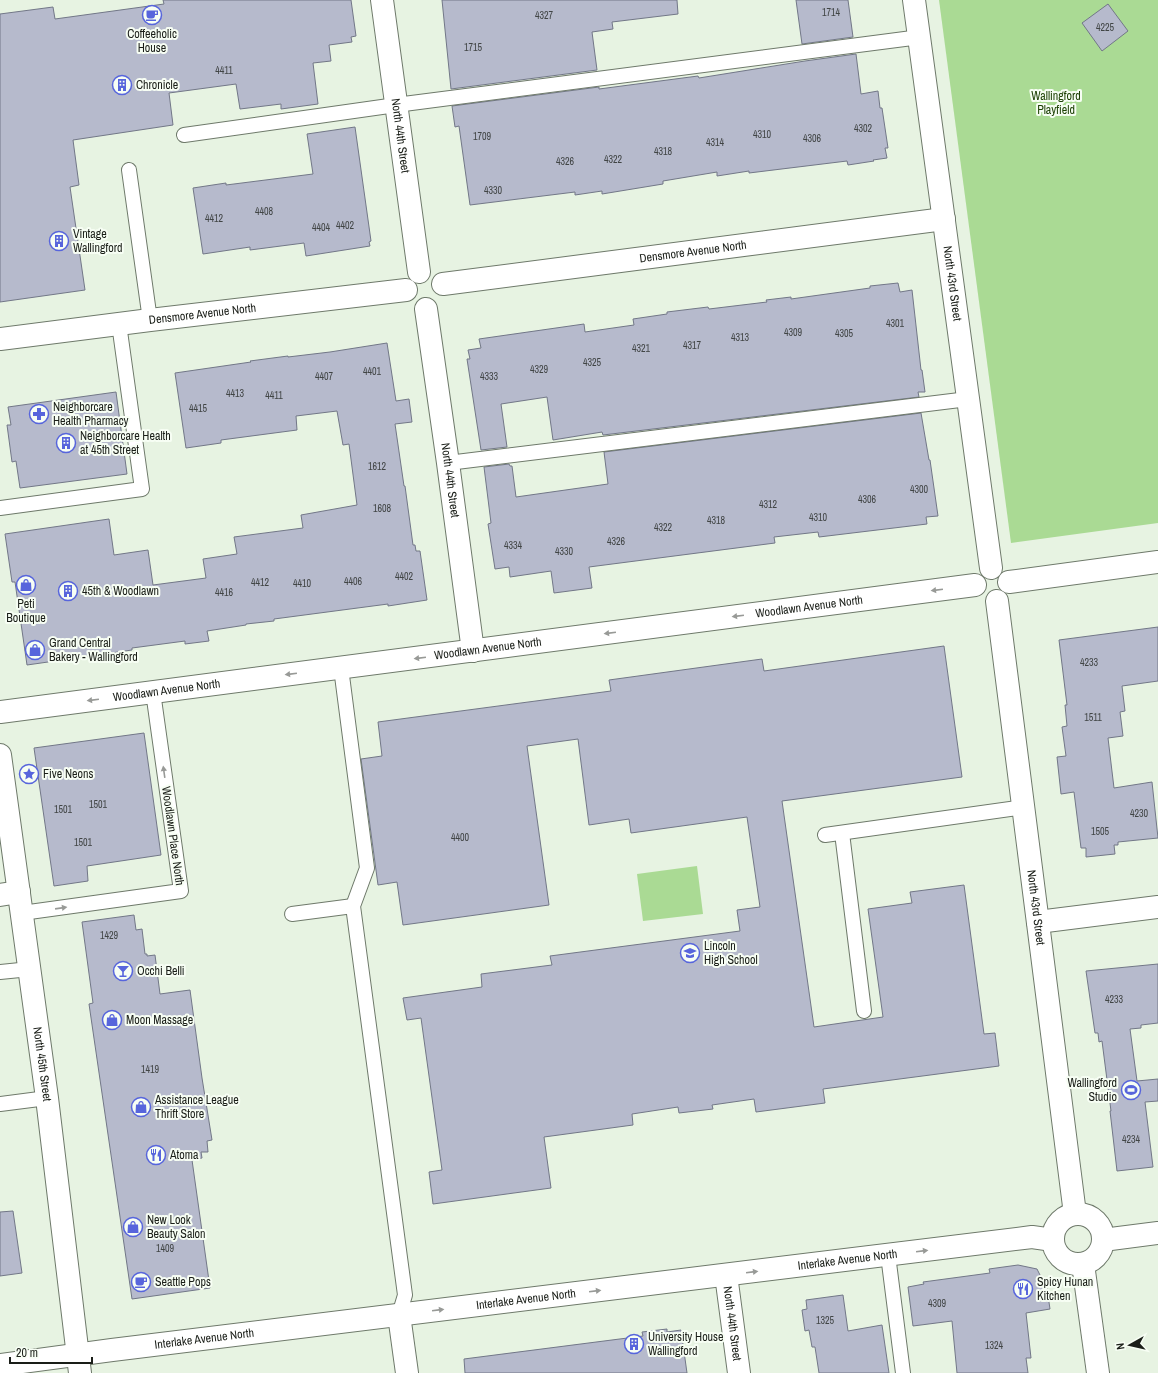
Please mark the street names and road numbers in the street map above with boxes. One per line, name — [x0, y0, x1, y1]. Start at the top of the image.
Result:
street label: North 44th Street — [387, 97, 413, 174]
street label: Densmore Avenue North — [638, 237, 747, 266]
street label: North 43rd Street — [939, 245, 965, 322]
street label: Densmore Avenue North — [148, 300, 257, 328]
street label: North 44th Street — [437, 442, 463, 519]
street label: Woodlawn Avenue North — [754, 592, 864, 622]
street label: Woodlawn Avenue North — [433, 634, 543, 663]
street label: Woodlawn Avenue North — [112, 675, 221, 705]
street label: Woodlawn Place North — [158, 785, 188, 887]
street label: North 43rd Street — [1023, 869, 1049, 946]
street label: North 45th Street — [29, 1026, 55, 1103]
street label: Interlake Avenue North — [797, 1246, 898, 1274]
street label: Interlake Avenue North — [475, 1285, 577, 1313]
street label: North 44th Street — [720, 1285, 745, 1362]
street label: Interlake Avenue North — [154, 1325, 255, 1353]

